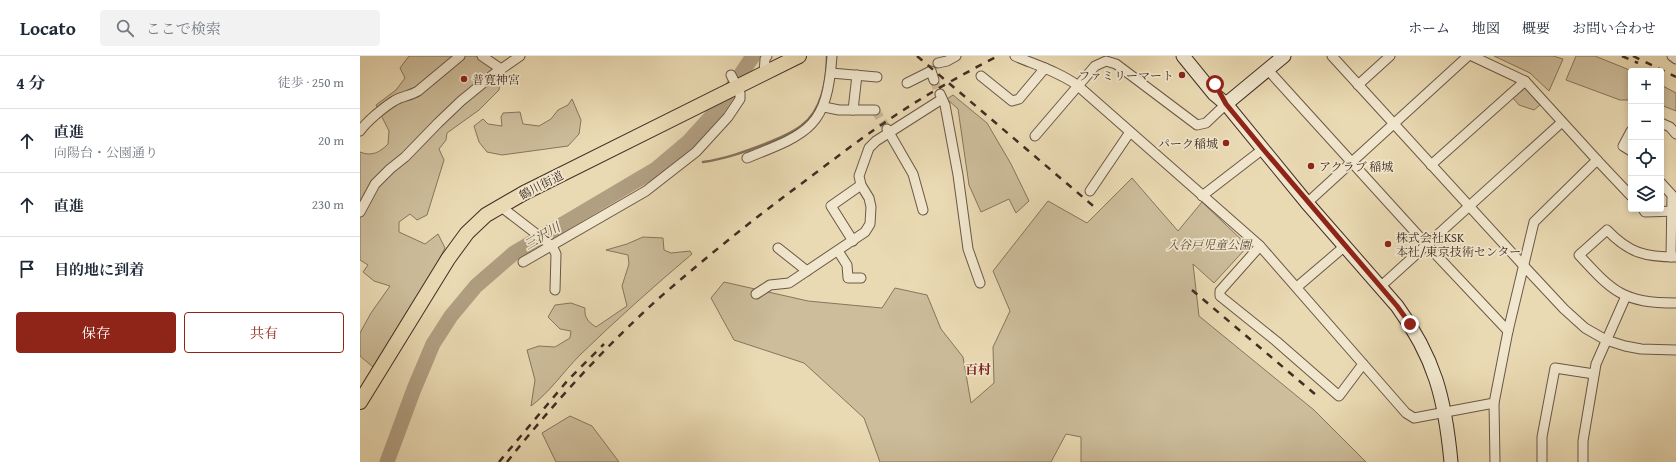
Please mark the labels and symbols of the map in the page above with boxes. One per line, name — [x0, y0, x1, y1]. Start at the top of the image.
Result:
place label: ファミリーマート — [1078, 67, 1174, 84]
marker: ファミリーマート — [1177, 70, 1187, 80]
place label: 普寛神宮 — [472, 71, 520, 88]
marker: 普寛神宮 — [459, 74, 469, 84]
route start — [1206, 75, 1224, 93]
place label: パーク稲城 — [1158, 135, 1218, 152]
marker: パーク稲城 — [1221, 138, 1231, 148]
place label: アクラブ 稲城 — [1319, 158, 1393, 175]
marker: アクラブ 稲城 — [1306, 161, 1316, 171]
street label: 鶴川街道 — [516, 167, 566, 203]
water label: 三沢川 — [520, 217, 565, 254]
place label: 株式会社KSK 本社/東京技術センター — [1396, 229, 1521, 260]
park label: 入谷戸児童公園 — [1167, 236, 1253, 253]
marker: 株式会社KSK 本社/東京技術センター — [1383, 239, 1393, 249]
route end — [1401, 315, 1419, 333]
district label: 百村 — [965, 360, 991, 379]

